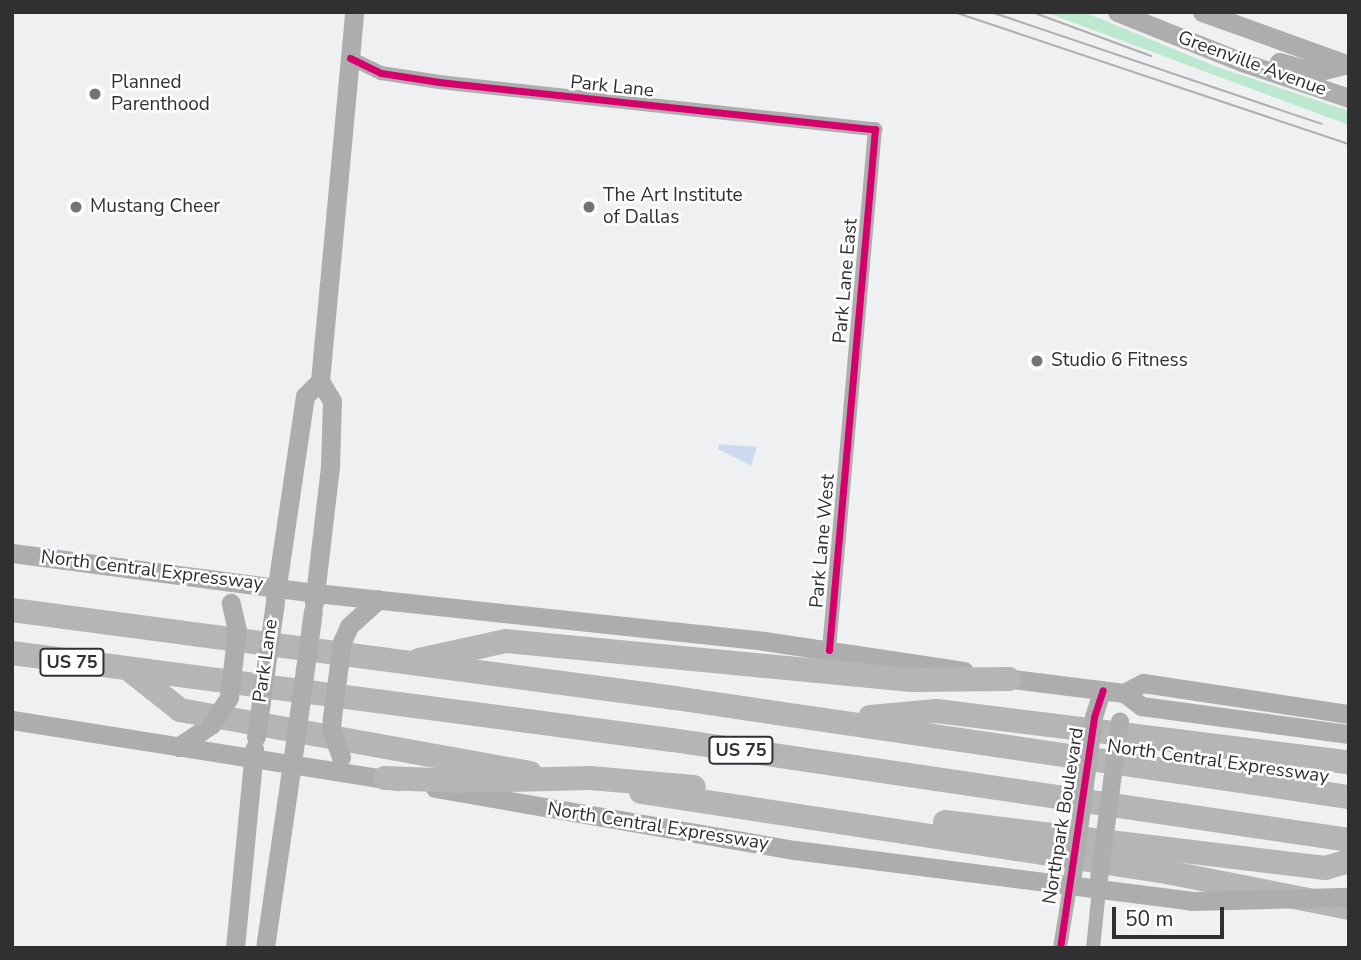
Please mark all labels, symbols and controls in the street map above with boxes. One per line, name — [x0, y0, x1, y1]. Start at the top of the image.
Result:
street label: Greenville Avenue — [1175, 27, 1329, 101]
street label: Park Lane — [569, 71, 655, 103]
place label: Planned Parenthood — [111, 72, 210, 116]
marker: Planned Parenthood — [85, 84, 105, 104]
place label: The Art Institute of Dallas — [603, 185, 743, 229]
place label: Mustang Cheer — [90, 196, 220, 218]
marker: Mustang Cheer — [68, 199, 84, 215]
marker: The Art Institute of Dallas — [581, 199, 597, 215]
street label: Park Lane East — [829, 217, 863, 345]
place label: Studio 6 Fitness — [1051, 350, 1188, 372]
marker: Studio 6 Fitness — [1029, 353, 1045, 369]
street label: Park Lane West — [806, 473, 840, 609]
street label: North Central Expressway — [40, 546, 264, 596]
street label: Park Lane — [249, 618, 283, 704]
road number: US 75 — [39, 648, 105, 676]
street label: Northpark Boulevard — [1039, 726, 1089, 906]
street label: North Central Expressway — [1106, 735, 1330, 789]
road number: US 75 — [708, 736, 774, 764]
street label: North Central Expressway — [546, 798, 770, 856]
scale bar — [1116, 894, 1228, 938]
text: 50 m — [1125, 905, 1174, 933]

